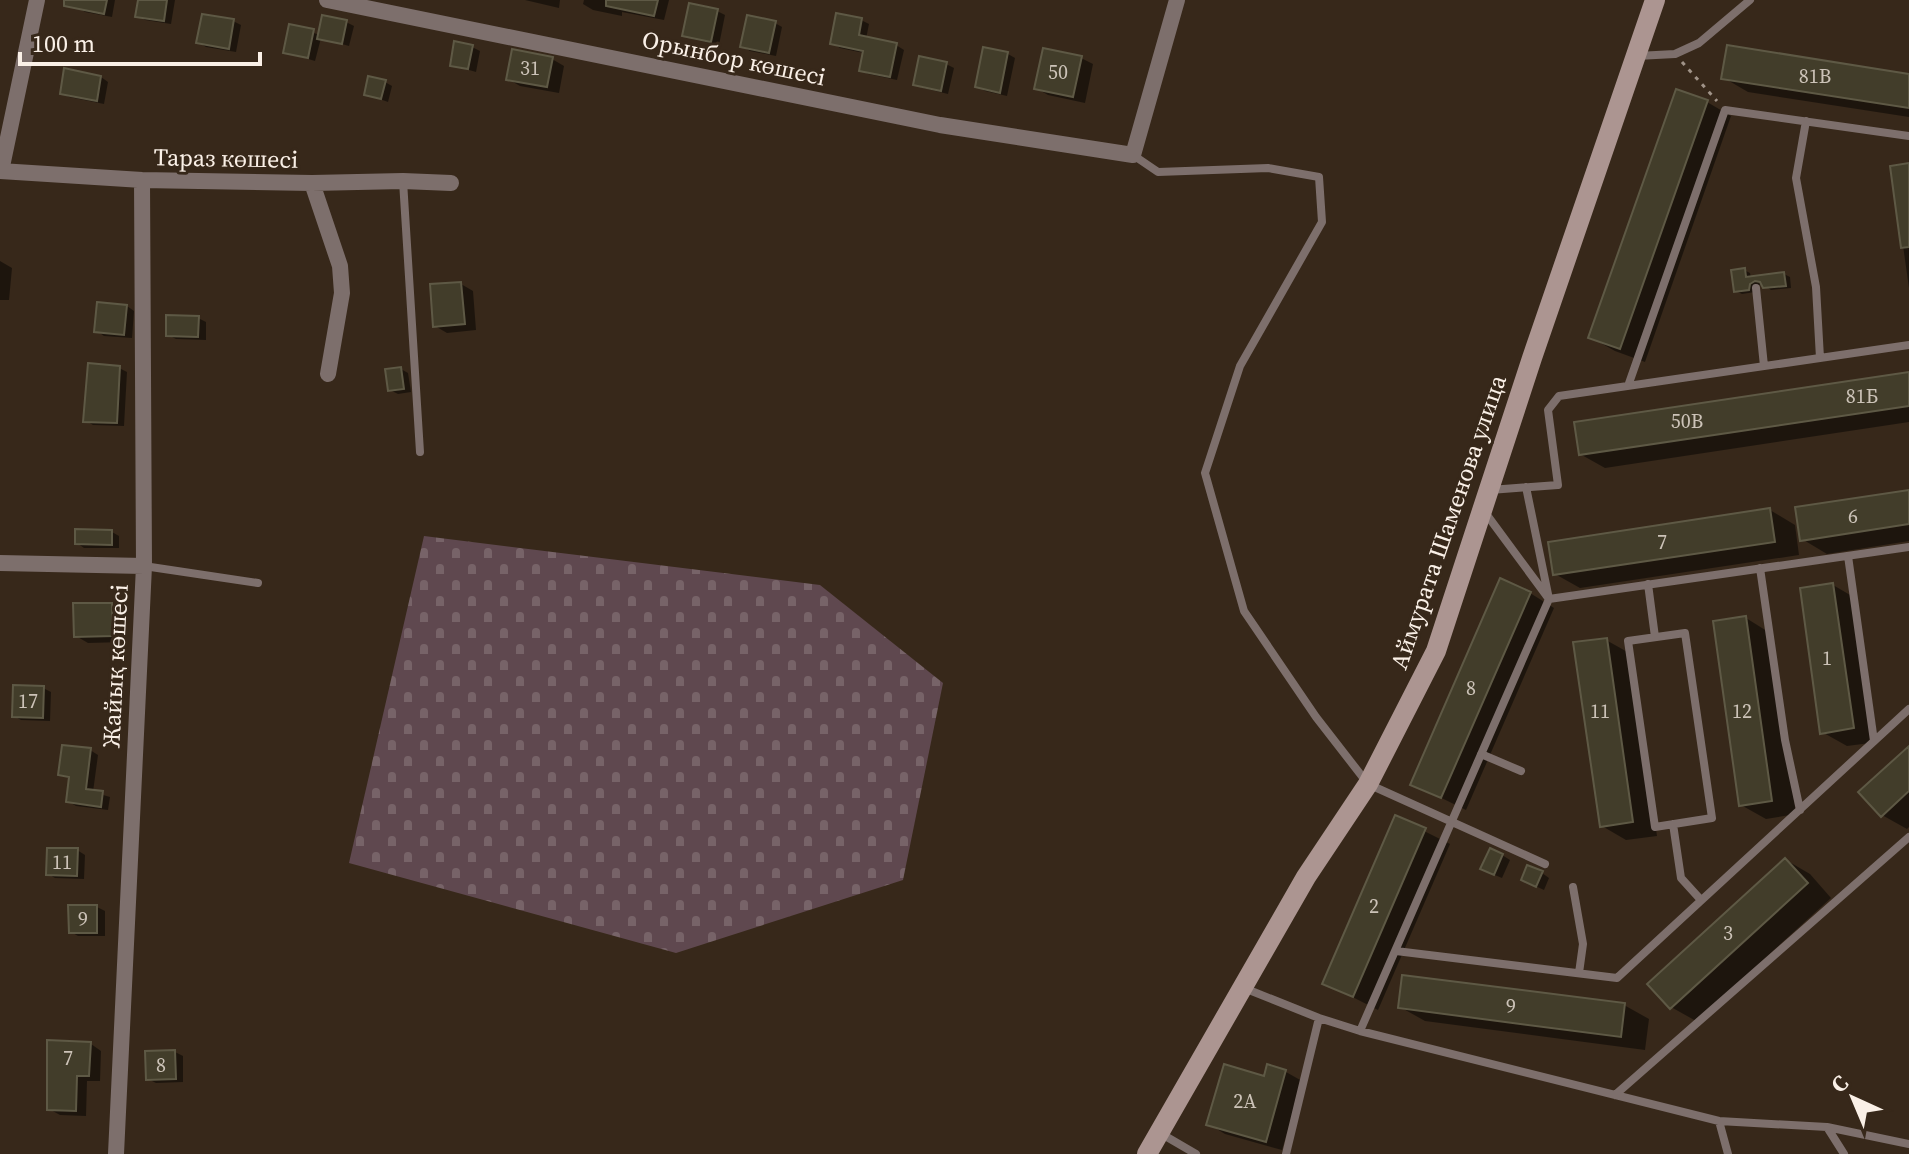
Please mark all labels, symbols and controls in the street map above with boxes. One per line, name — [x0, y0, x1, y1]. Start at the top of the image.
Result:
scale bar — [20, 16, 260, 66]
street label: Орынбор көшесі — [639, 22, 829, 94]
text: 100 m — [32, 27, 95, 60]
house number: 31 — [520, 54, 540, 82]
house number: 50 — [1048, 58, 1068, 86]
house number: 81В — [1799, 62, 1831, 90]
street label: Тараз көшесі — [153, 140, 299, 176]
street label: Аймурата Шаменова улица — [1382, 370, 1514, 674]
house number: 81Б — [1846, 382, 1878, 410]
house number: 50В — [1671, 407, 1703, 435]
house number: 6 — [1848, 502, 1858, 530]
house number: 7 — [1657, 528, 1667, 556]
street label: Жайық көшесі — [94, 583, 136, 749]
house number: 1 — [1822, 644, 1832, 672]
house number: 8 — [1466, 674, 1476, 702]
house number: 17 — [18, 687, 38, 715]
house number: 11 — [1590, 697, 1610, 725]
house number: 12 — [1732, 697, 1752, 725]
house number: 11 — [52, 848, 72, 876]
house number: 2 — [1369, 892, 1379, 920]
house number: 9 — [78, 905, 88, 933]
house number: 3 — [1723, 919, 1733, 947]
house number: 9 — [1506, 992, 1516, 1020]
house number: 7 — [63, 1044, 73, 1072]
house number: 8 — [156, 1051, 166, 1079]
north arrow — [1813, 1058, 1893, 1138]
text: С — [1824, 1068, 1855, 1099]
house number: 2А — [1233, 1087, 1257, 1115]

